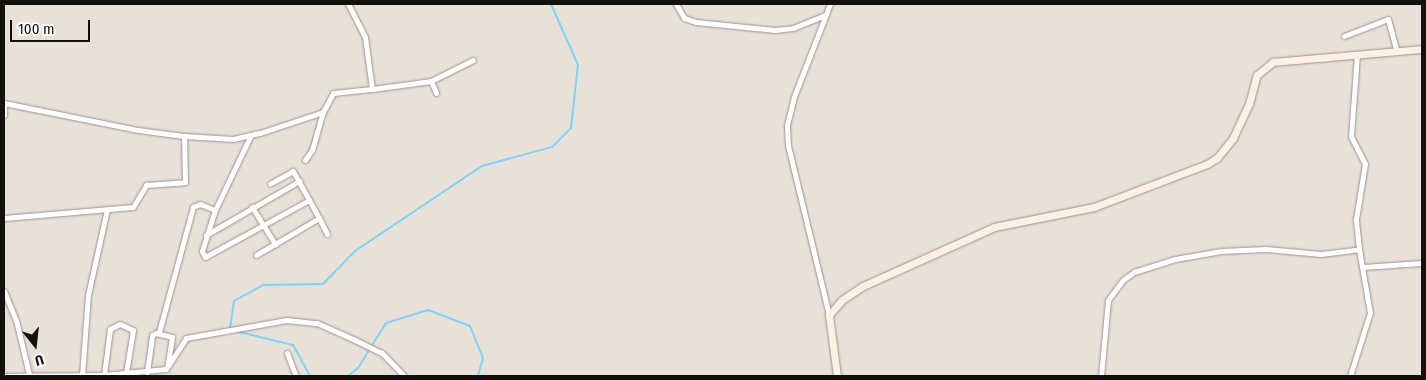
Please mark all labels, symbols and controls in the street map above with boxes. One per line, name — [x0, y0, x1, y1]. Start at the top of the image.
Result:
scale bar — [12, 10, 92, 42]
text: 100 m — [18, 20, 55, 38]
north arrow — [10, 320, 60, 370]
text: U — [33, 351, 46, 369]

